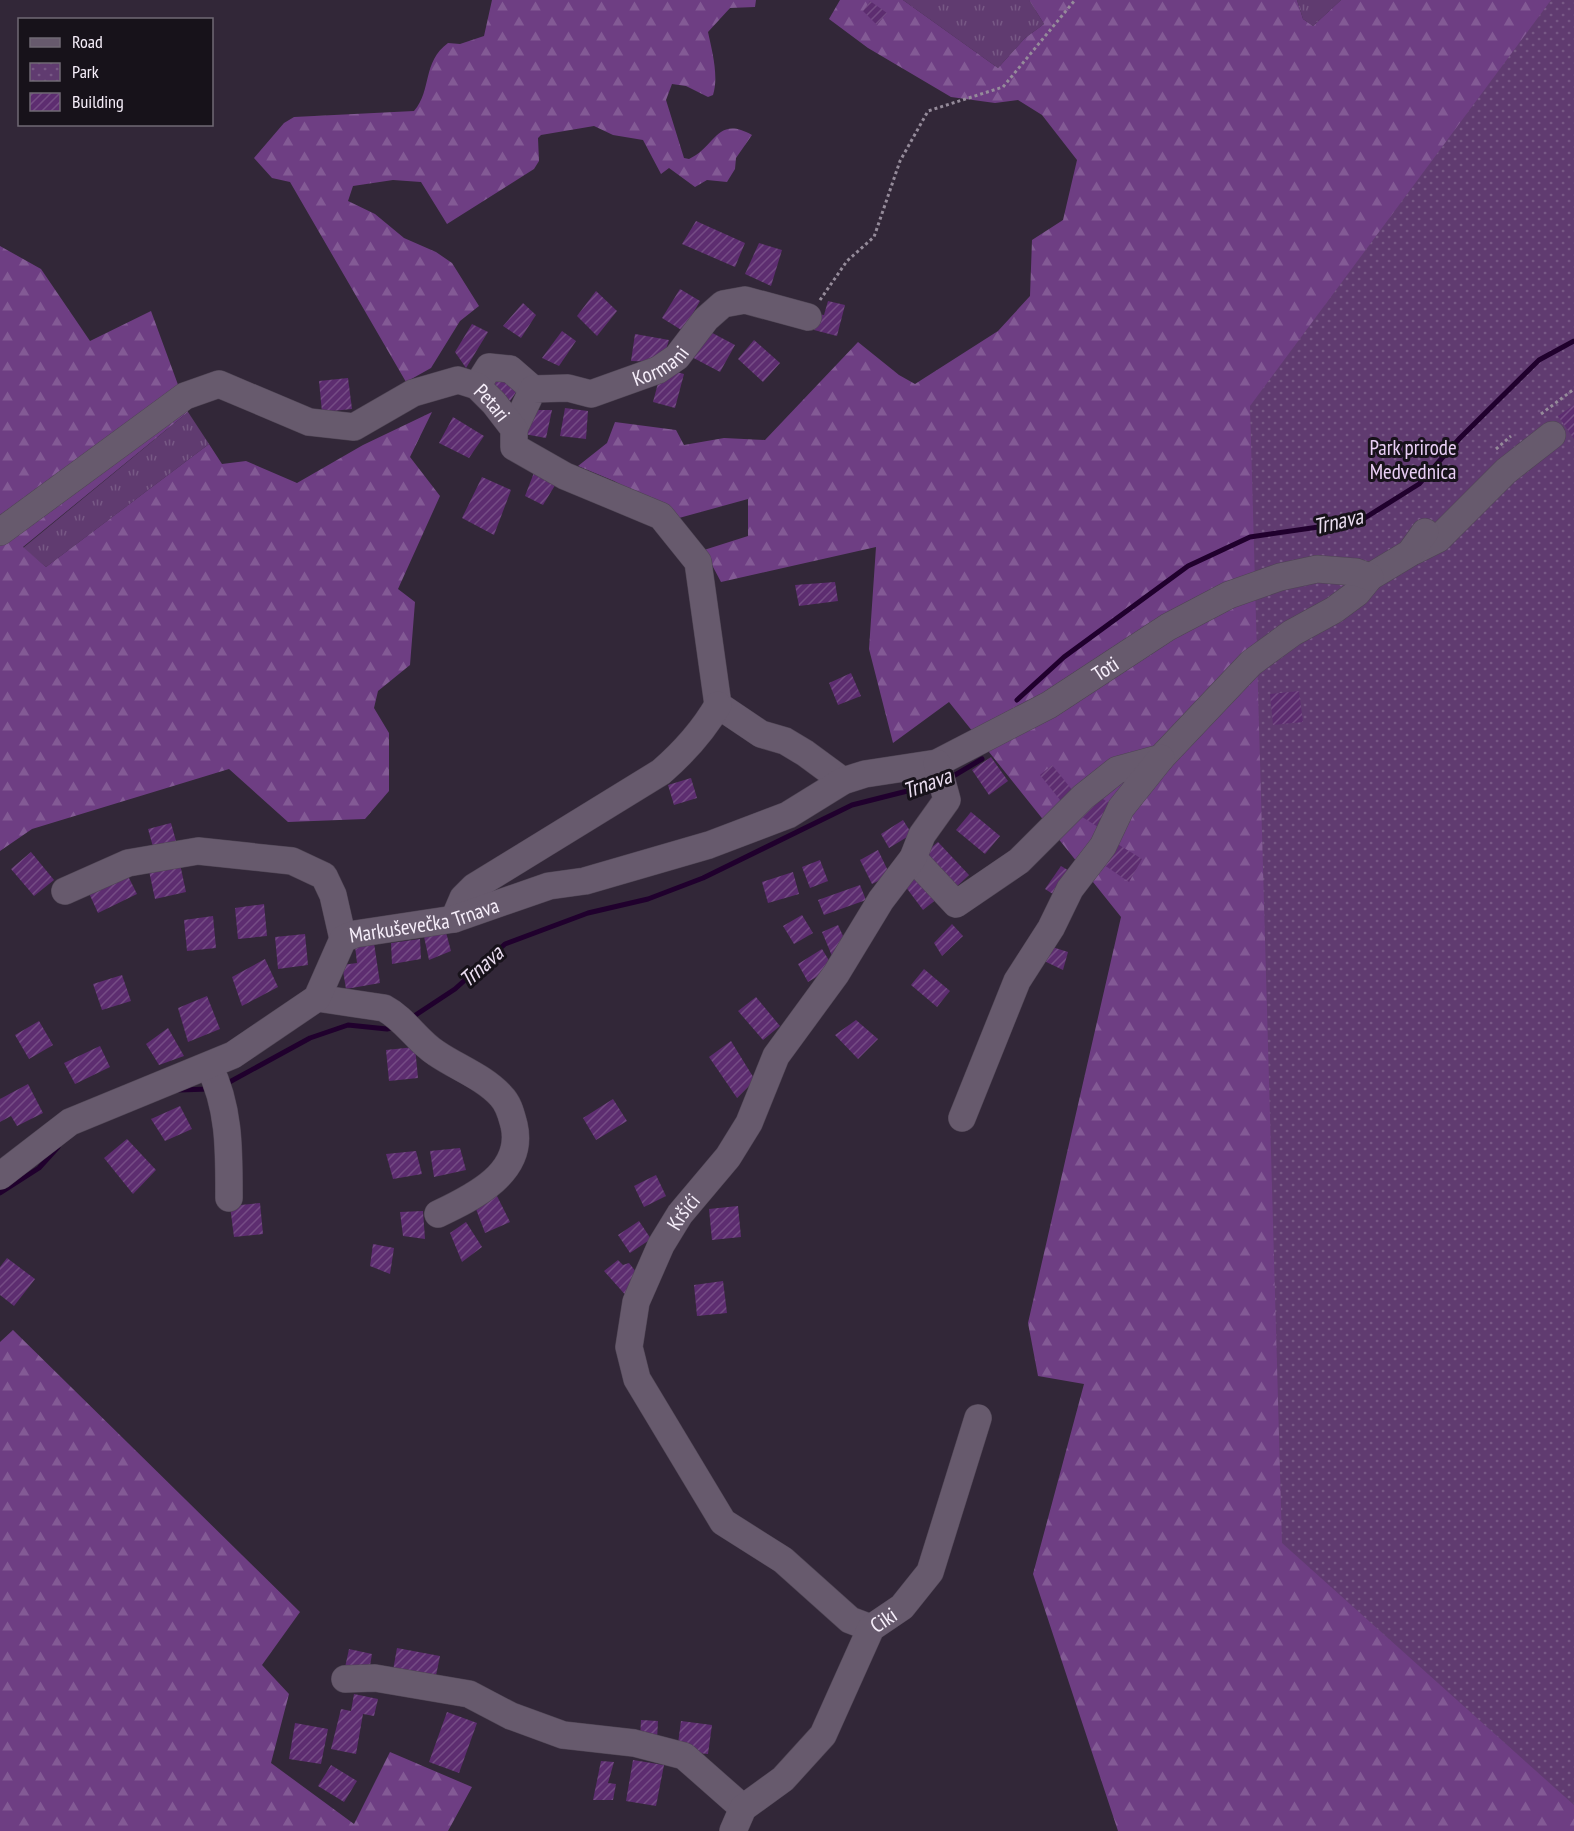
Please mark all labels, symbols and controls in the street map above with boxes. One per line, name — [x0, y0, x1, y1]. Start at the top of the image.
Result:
legend — [18, 18, 213, 126]
text: Road — [72, 30, 103, 53]
text: Park — [72, 60, 99, 83]
text: Building — [72, 90, 124, 113]
street label: Kormani — [629, 340, 694, 392]
street label: Petari — [468, 377, 517, 427]
park label: Park prirode Medvednica — [1369, 434, 1457, 485]
water label: Trnava — [1311, 501, 1367, 540]
street label: Toti — [1086, 650, 1124, 687]
water label: Trnava — [899, 761, 956, 805]
street label: Markuševečka Trnava — [347, 891, 502, 948]
water label: Trnava — [453, 938, 510, 993]
street label: Kršići — [660, 1188, 705, 1235]
street label: Ciki — [865, 1601, 902, 1638]

